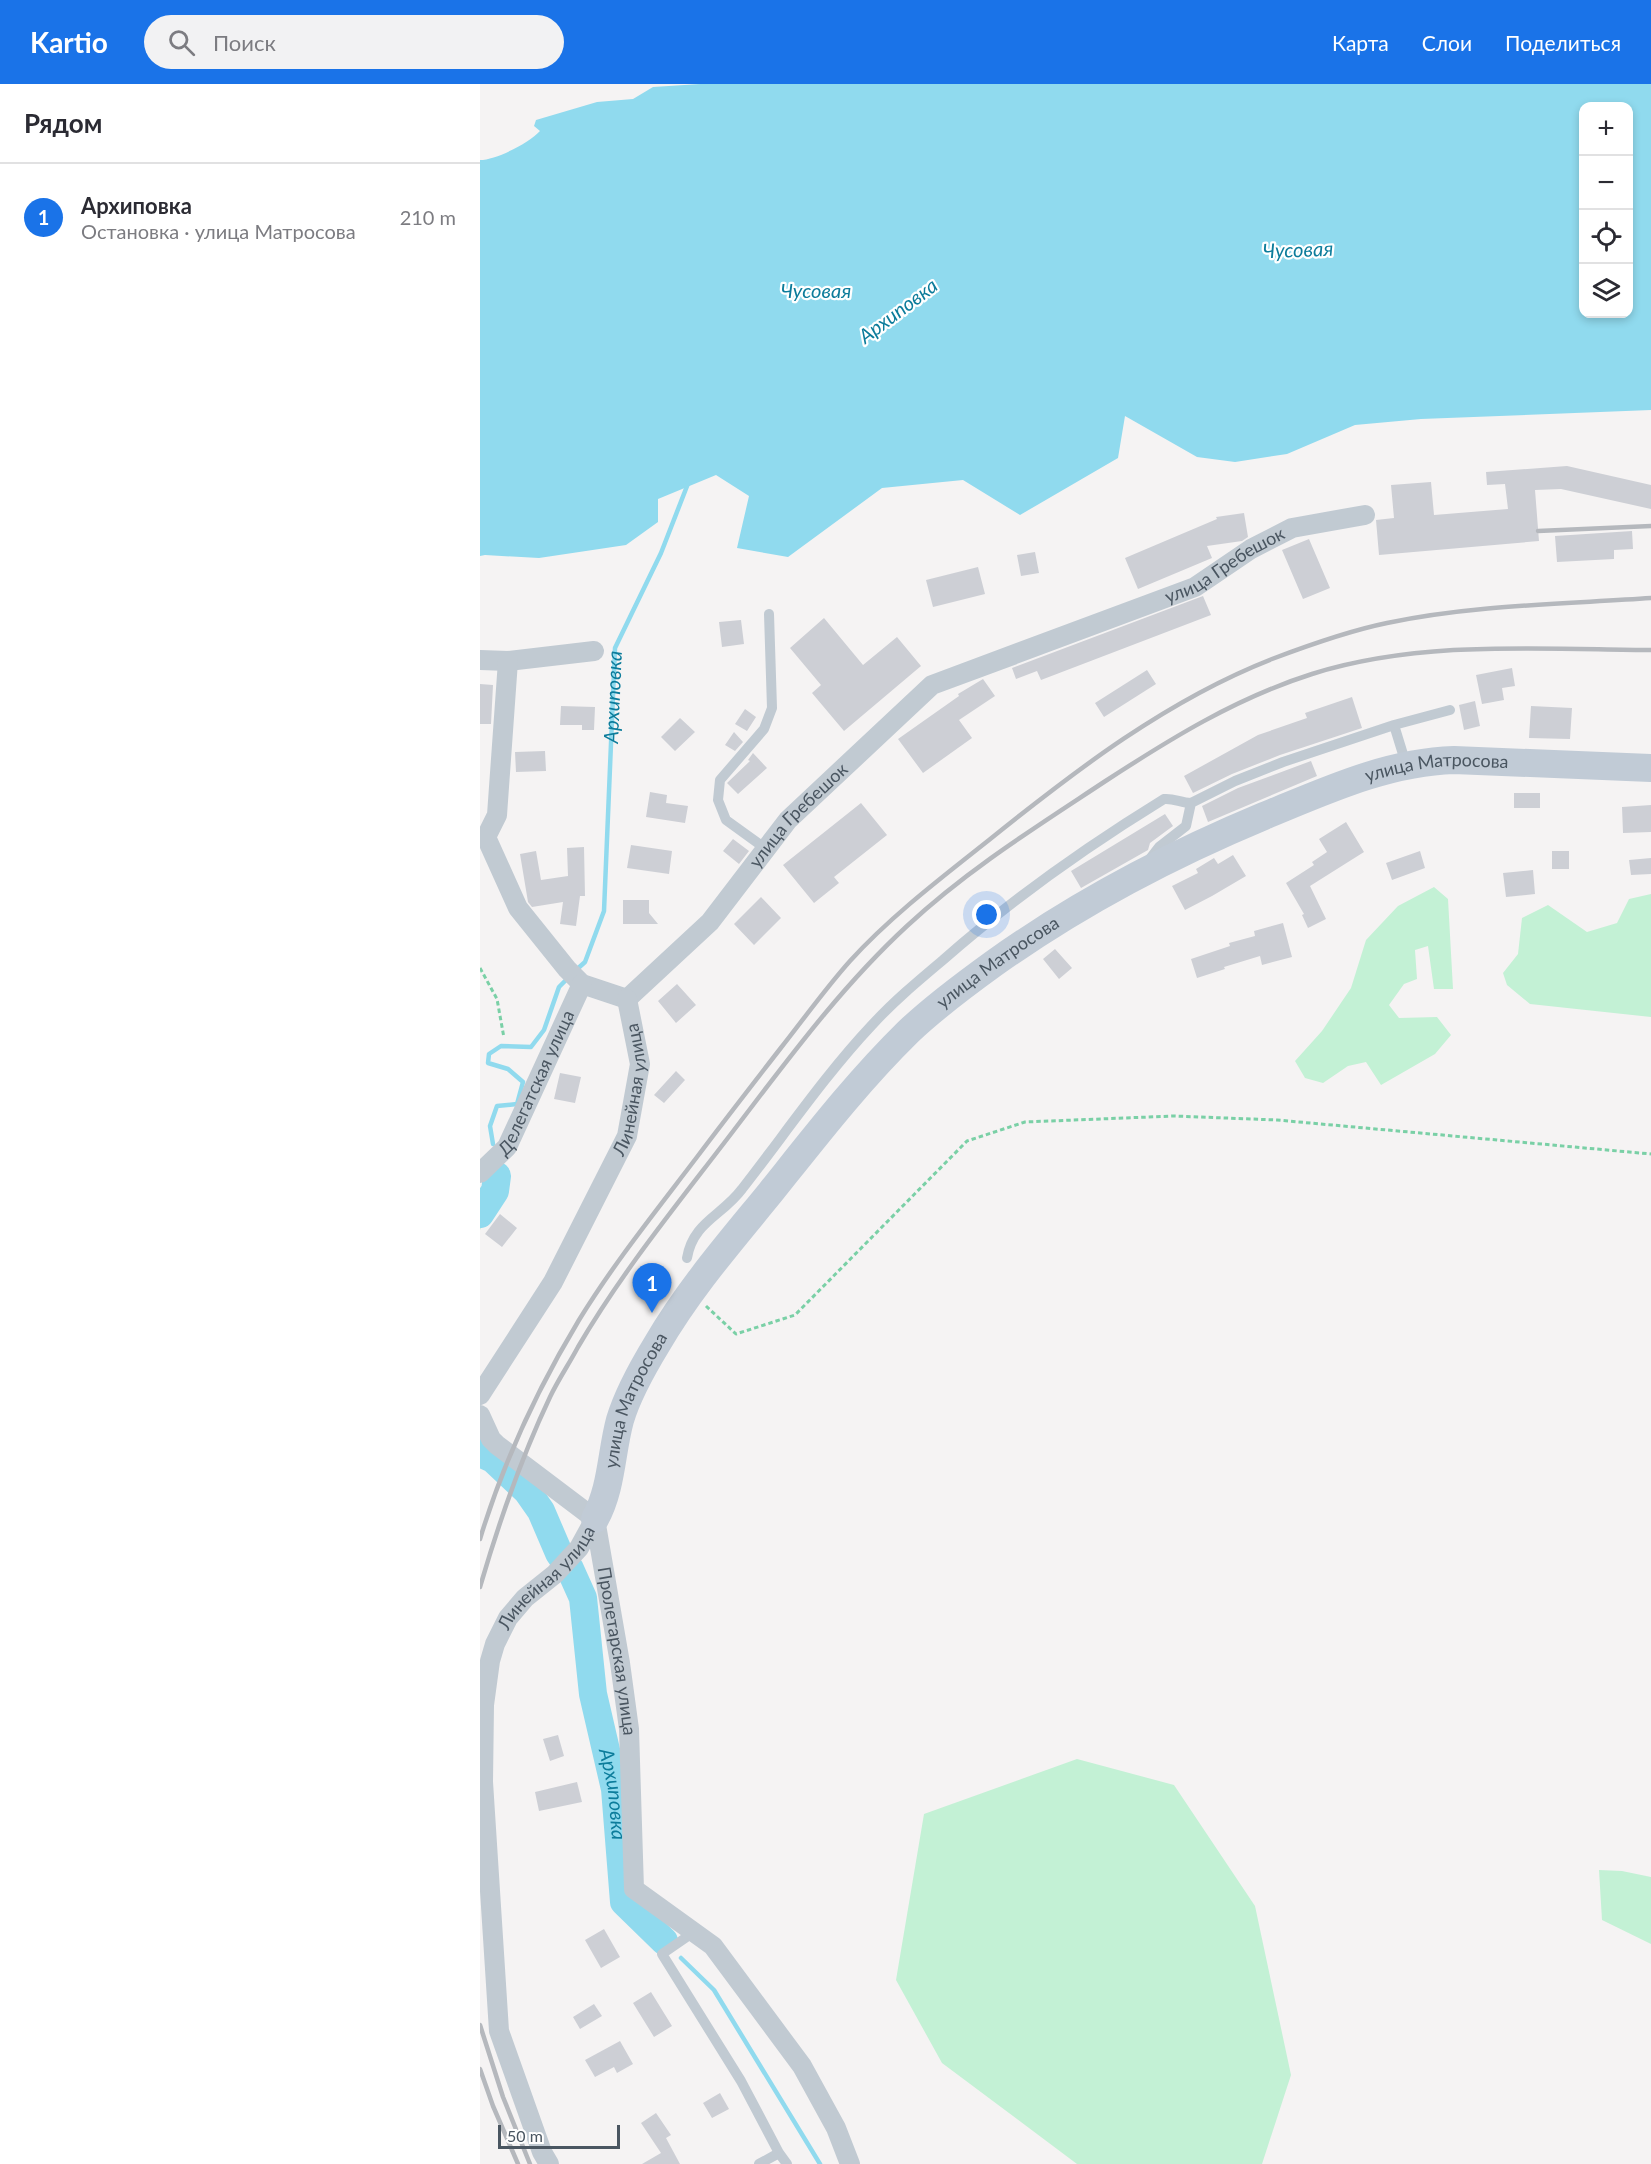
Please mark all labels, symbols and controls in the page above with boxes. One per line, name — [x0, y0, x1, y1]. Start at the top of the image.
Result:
search box — [144, 15, 564, 69]
text: Kartio — [30, 25, 108, 59]
icon: search — [165, 26, 198, 59]
text: Поиск — [213, 29, 276, 56]
text: Карта — [1332, 30, 1389, 55]
text: Слои — [1422, 30, 1472, 55]
text: Поделиться — [1505, 30, 1621, 55]
map controls — [1579, 102, 1633, 318]
button: + — [1579, 102, 1633, 156]
text: Рядом — [24, 107, 102, 139]
button: − — [1579, 156, 1633, 210]
text: Архиповка — [81, 192, 192, 219]
text: 1 — [38, 205, 49, 229]
text: 210 m — [400, 205, 456, 229]
button: locate — [1579, 210, 1633, 264]
text: Остановка · улица Матросова — [81, 219, 356, 243]
water label: Чусовая — [1262, 236, 1334, 262]
button: layers — [1579, 264, 1633, 318]
water label: Архиповка — [852, 273, 942, 348]
water label: Чусовая — [781, 278, 851, 302]
street label: улица Гребешок — [1161, 521, 1289, 607]
water label: Архиповка — [598, 650, 626, 745]
street label: улица Матросова — [1362, 748, 1509, 786]
street label: улица Гребешок — [744, 757, 852, 872]
your location — [972, 900, 1001, 929]
street label: улица Матросова — [931, 911, 1063, 1013]
street label: Делегатская улица — [493, 1006, 578, 1160]
street label: Линейная улица — [606, 1022, 650, 1160]
pin: 1 — [632, 1264, 672, 1313]
street label: улица Матросова — [599, 1328, 671, 1470]
street label: Линейная улица — [492, 1522, 599, 1634]
street label: Пролетарская улица — [593, 1565, 641, 1736]
water label: Архиповка — [595, 1744, 632, 1841]
scale bar — [498, 2122, 620, 2150]
text: 50 m — [507, 2126, 543, 2145]

